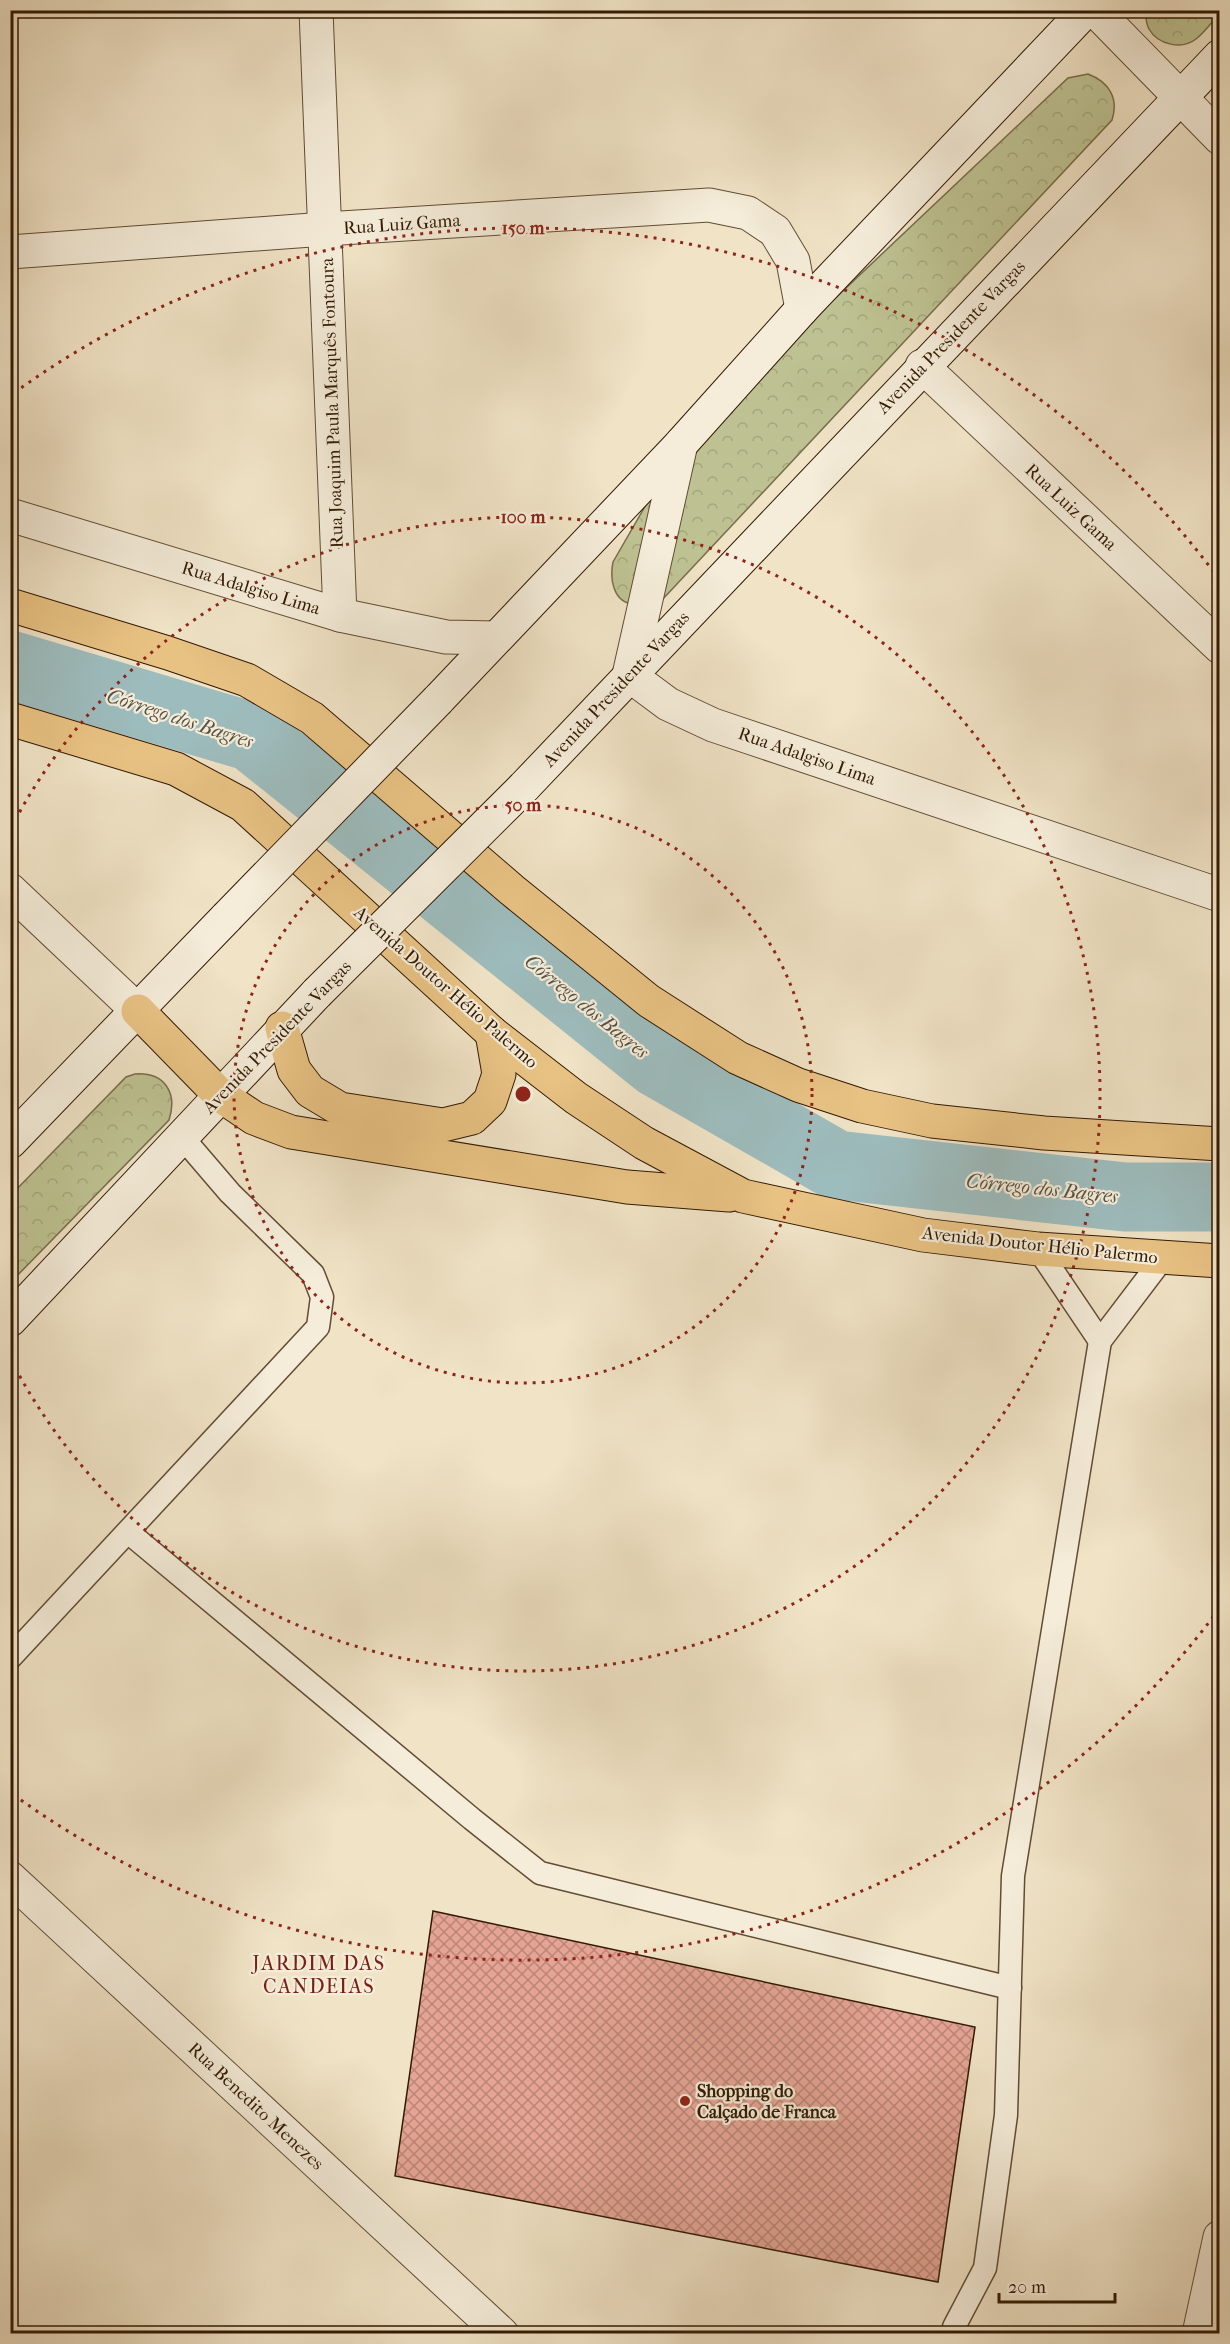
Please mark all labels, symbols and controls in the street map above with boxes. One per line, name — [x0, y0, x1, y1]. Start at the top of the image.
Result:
street label: Rua Luiz Gama — [343, 210, 462, 239]
text: 150 m — [502, 218, 545, 239]
street label: Avenida Presidente Vargas — [872, 256, 1030, 419]
street label: Rua Joaquim Paula Marquês Fontoura — [317, 257, 348, 549]
street label: Rua Luiz Gama — [1020, 460, 1121, 556]
text: 100 m — [500, 507, 547, 528]
street label: Rua Adalgiso Lima — [179, 557, 323, 620]
street label: Avenida Presidente Vargas — [538, 607, 694, 772]
water label: Córrego dos Bagres — [104, 684, 257, 753]
street label: Rua Adalgiso Lima — [735, 723, 879, 790]
text: 50 m — [505, 795, 542, 816]
street label: Avenida Doutor Hélio Palermo — [349, 901, 542, 1073]
water label: Córrego dos Bagres — [520, 950, 654, 1064]
street label: Avenida Presidente Vargas — [198, 956, 356, 1119]
centre of rings — [513, 1084, 533, 1104]
water label: Córrego dos Bagres — [965, 1169, 1120, 1208]
street label: Avenida Doutor Hélio Palermo — [920, 1223, 1159, 1268]
district label: JARDIM DAS CANDEIAS — [250, 1952, 386, 1998]
street label: Rua Benedito Menezes — [184, 2038, 328, 2175]
place label: Shopping do Calçado de Franca — [697, 2081, 837, 2123]
marker: Shopping do Calçado de Franca — [678, 2094, 692, 2108]
scale bar — [999, 2266, 1114, 2304]
text: 20 m — [1008, 2277, 1046, 2298]

